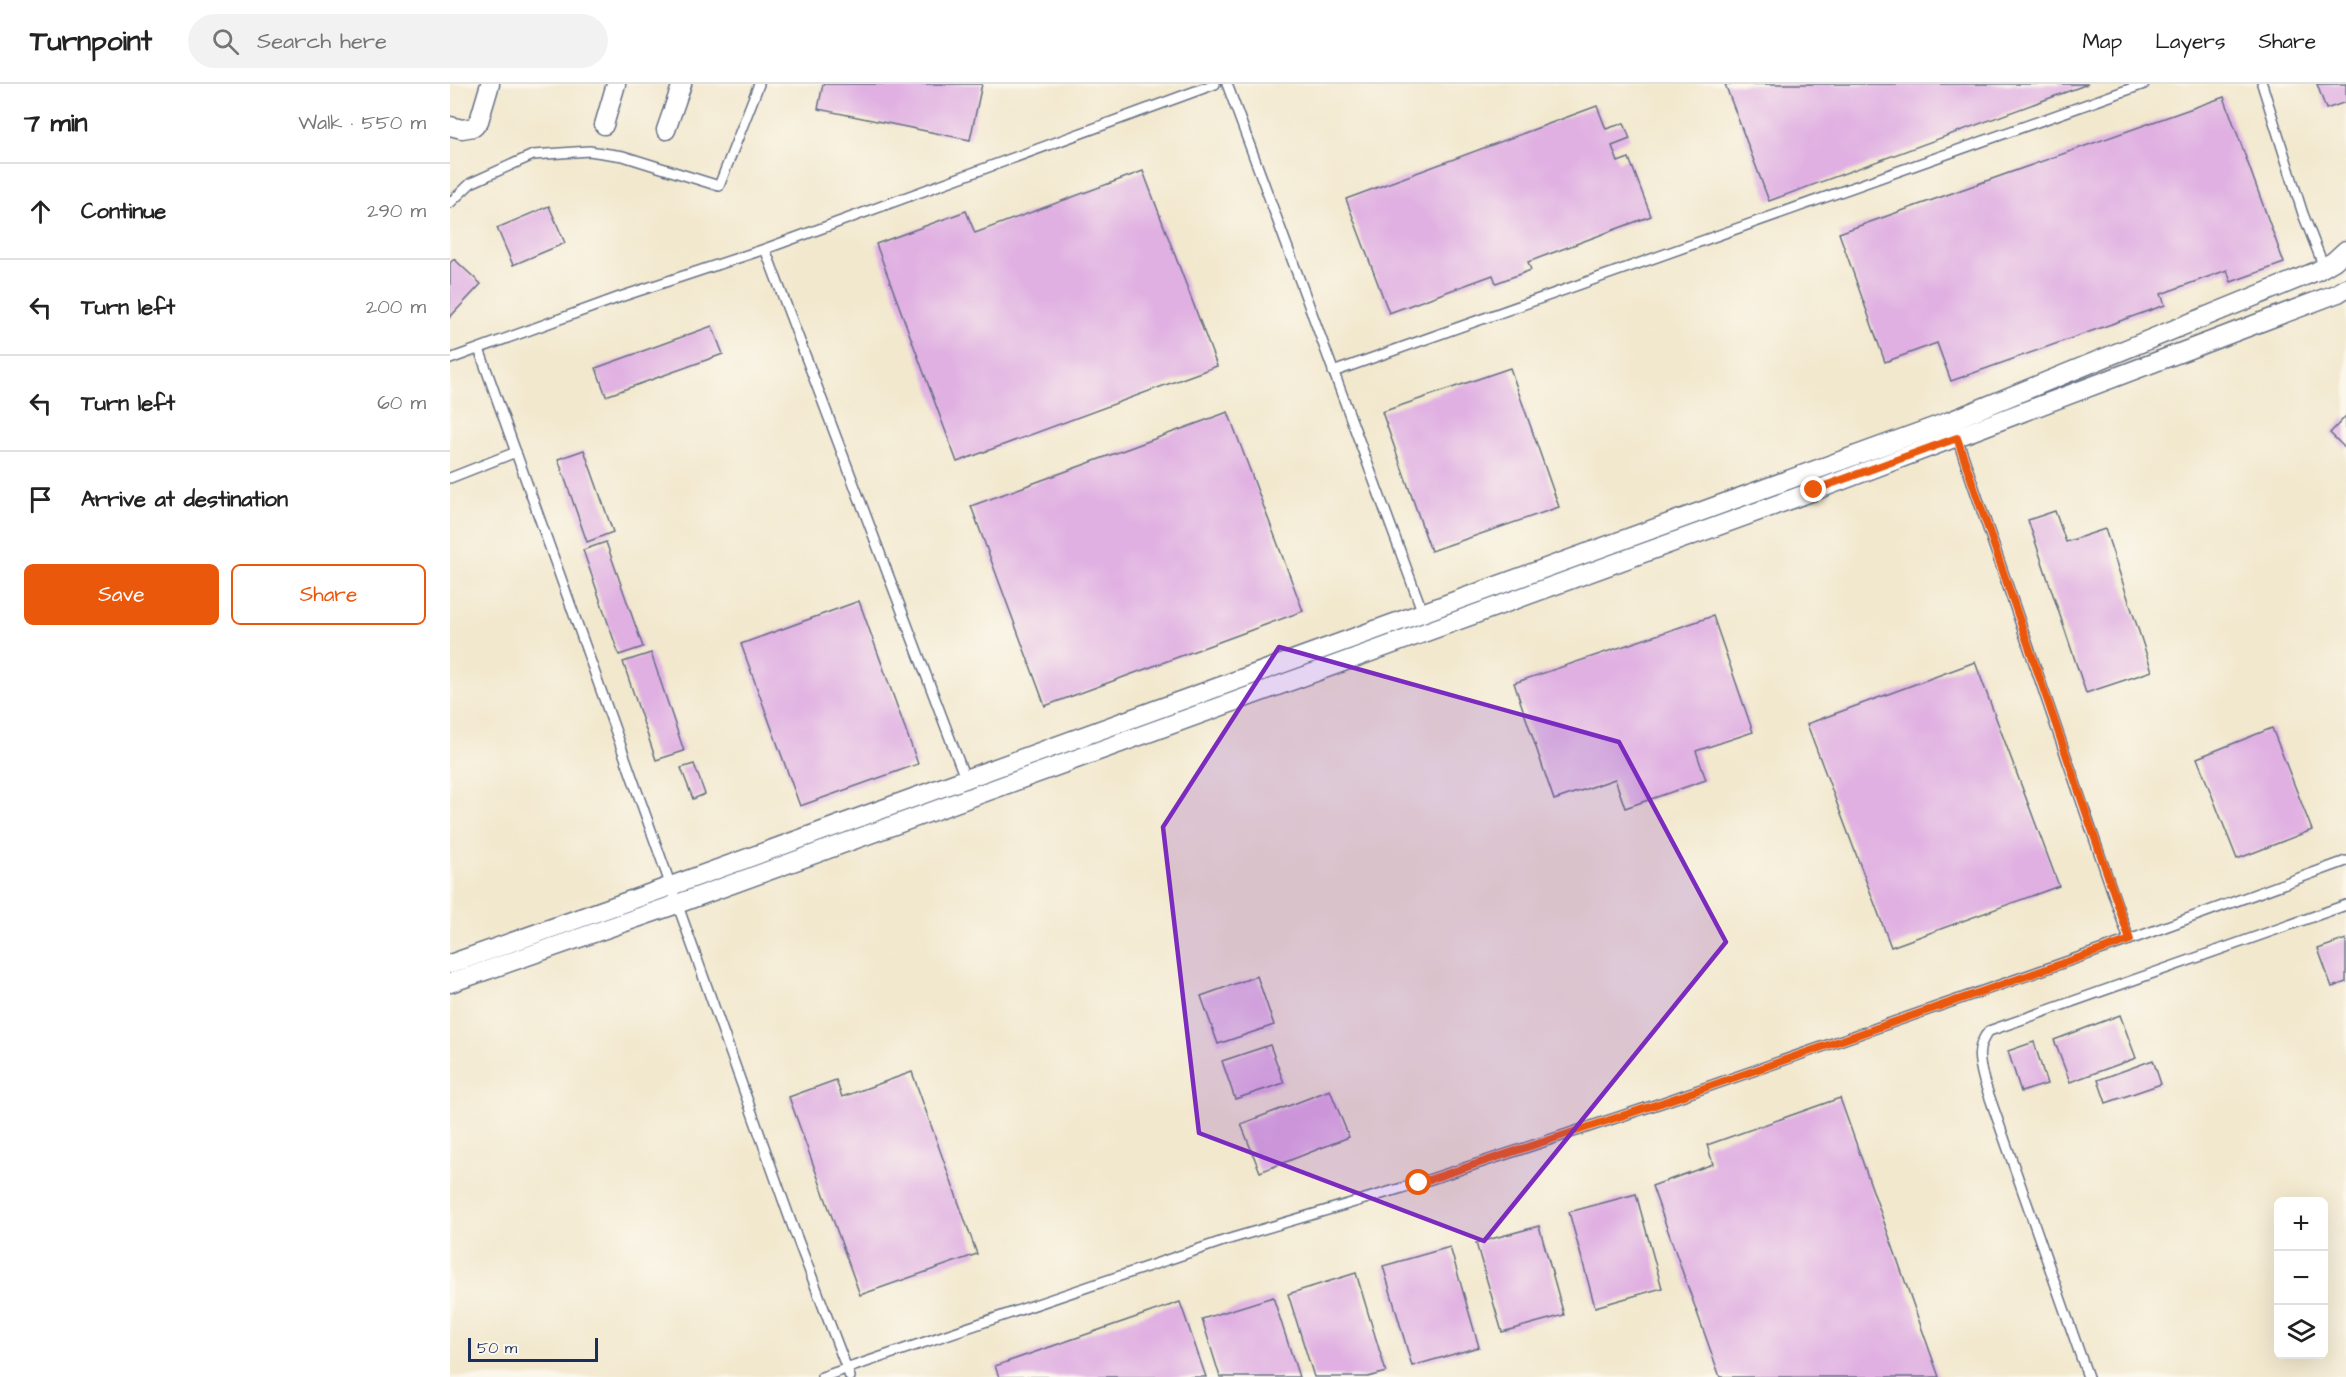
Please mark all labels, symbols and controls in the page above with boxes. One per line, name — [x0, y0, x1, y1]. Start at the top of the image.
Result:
search box — [188, 14, 608, 68]
text: Turnpoint — [30, 22, 152, 61]
icon: search — [209, 25, 242, 58]
text: Search here — [257, 26, 387, 57]
text: Map — [2082, 27, 2122, 56]
text: Layers — [2155, 27, 2225, 56]
text: Share — [2258, 27, 2316, 56]
text: 7 min — [24, 105, 88, 141]
text: Walk · 550 m — [298, 109, 426, 137]
icon: ahead — [24, 195, 57, 228]
text: Continue — [81, 196, 166, 227]
text: 290 m — [367, 197, 426, 225]
icon: left — [24, 291, 57, 324]
text: Turn left — [81, 292, 175, 323]
text: 200 m — [366, 293, 426, 321]
icon: left — [24, 387, 57, 420]
text: Turn left — [81, 388, 175, 419]
text: 60 m — [377, 389, 426, 417]
route end — [1800, 476, 1826, 502]
icon: arrive — [24, 483, 57, 516]
text: Arrive at destination — [81, 484, 288, 515]
button: Save — [24, 564, 219, 625]
button: Share — [231, 564, 426, 625]
route start — [1405, 1169, 1431, 1195]
map controls — [2274, 1197, 2328, 1359]
button: + — [2274, 1197, 2328, 1251]
button: − — [2274, 1251, 2328, 1305]
button: layers — [2274, 1305, 2328, 1359]
scale bar — [468, 1335, 598, 1362]
text: 50 m — [477, 1337, 517, 1359]

